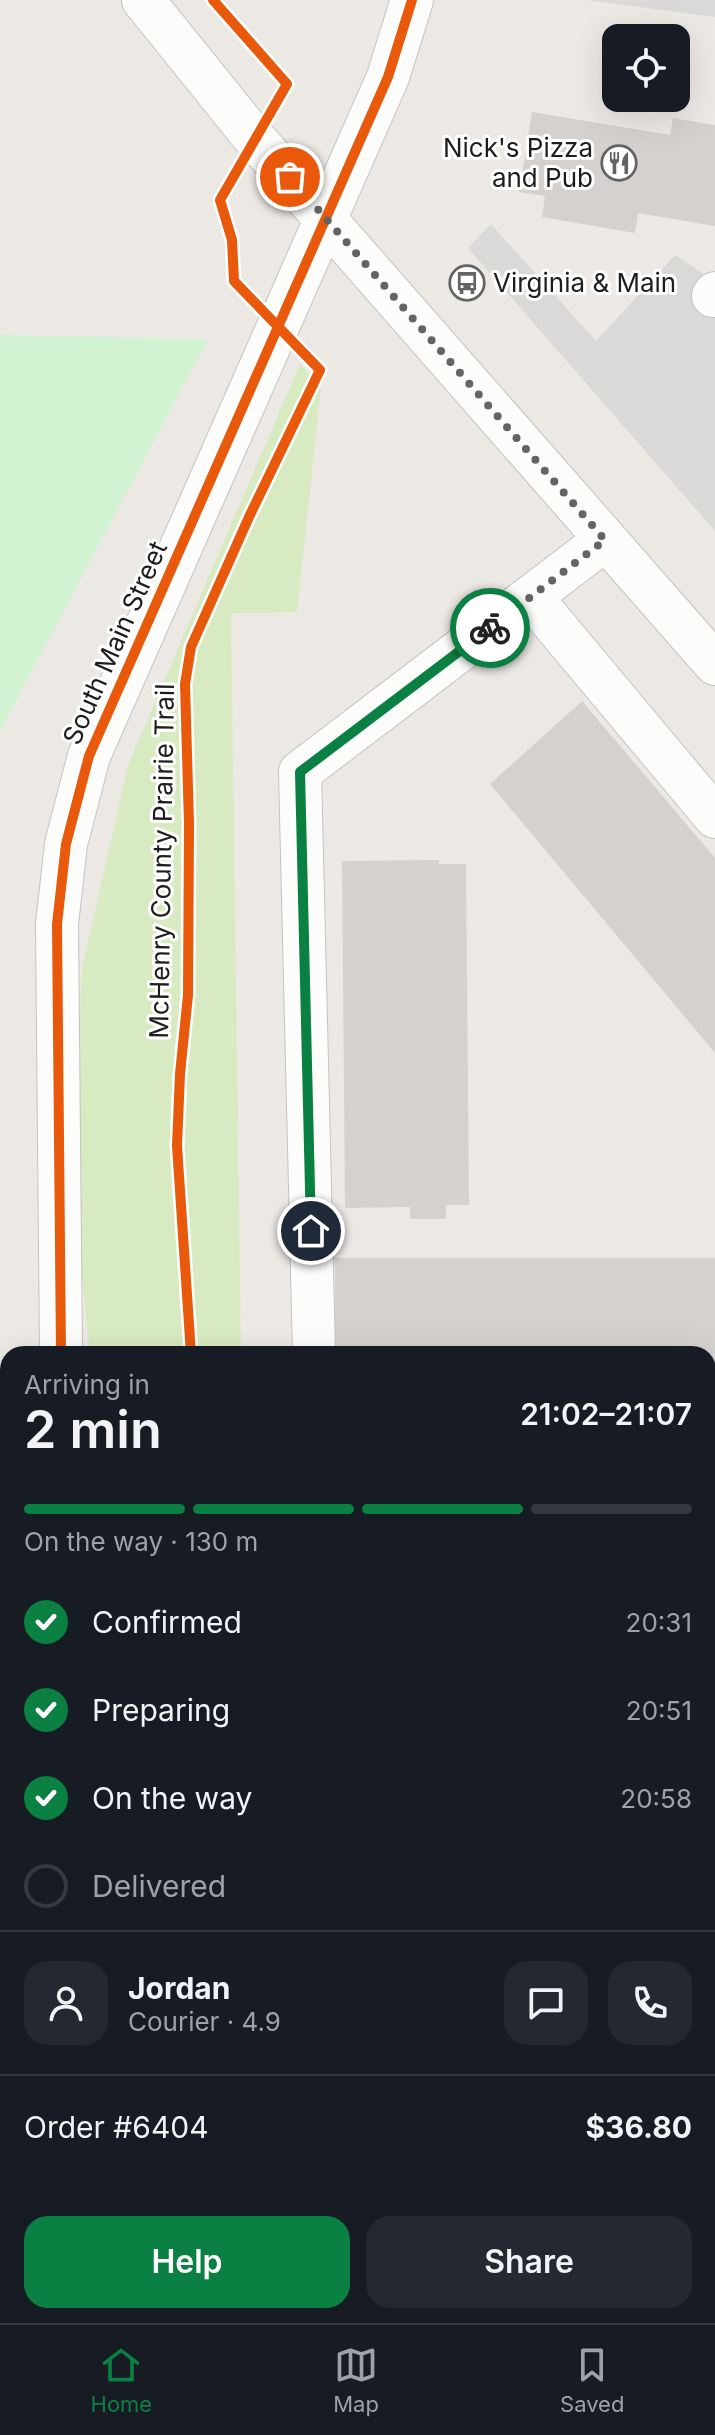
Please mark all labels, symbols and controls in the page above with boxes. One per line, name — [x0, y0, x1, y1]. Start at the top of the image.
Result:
map controls — [602, 24, 690, 112]
button: locate — [602, 24, 690, 112]
place label: Nick's Pizza and Pub — [443, 132, 593, 193]
pin — [256, 143, 324, 211]
restaurant icon: Nick's Pizza and Pub — [600, 144, 638, 182]
icon: bag — [268, 155, 312, 199]
bus stop icon: Virginia & Main — [448, 264, 486, 302]
place label: Virginia & Main — [493, 267, 676, 298]
street label: South Main Street — [56, 536, 173, 749]
courier — [450, 588, 530, 668]
icon: bike — [468, 606, 512, 650]
street label: McHenry County Prairie Trail — [143, 683, 180, 1039]
pin — [277, 1197, 345, 1265]
icon: home — [289, 1209, 333, 1253]
text: Arriving in — [24, 1369, 150, 1400]
text: 21:02–21:07 — [520, 1396, 692, 1432]
text: 2 min — [24, 1398, 162, 1461]
text: On the way · 130 m — [24, 1526, 258, 1557]
icon: check — [24, 1600, 68, 1644]
text: Confirmed — [92, 1604, 242, 1640]
text: 20:31 — [626, 1607, 692, 1638]
icon: check — [24, 1688, 68, 1732]
text: Preparing — [92, 1692, 230, 1728]
text: 20:51 — [626, 1695, 692, 1726]
icon: check — [24, 1776, 68, 1820]
text: On the way — [92, 1780, 252, 1816]
text: 20:58 — [620, 1783, 692, 1814]
text: Delivered — [92, 1868, 226, 1904]
button: person — [24, 1961, 108, 2045]
button: chat — [504, 1961, 588, 2045]
button: phone — [608, 1961, 692, 2045]
text: Jordan — [128, 1970, 230, 2006]
text: Courier · 4.9 — [128, 2006, 281, 2037]
text: Order #6404 — [24, 2109, 209, 2145]
text: $36.80 — [585, 2109, 692, 2145]
button: Help — [24, 2216, 350, 2308]
button: Share — [366, 2216, 692, 2308]
tab: Home — [91, 2343, 152, 2417]
tab: Map — [333, 2343, 379, 2417]
tab: Saved — [560, 2343, 624, 2417]

